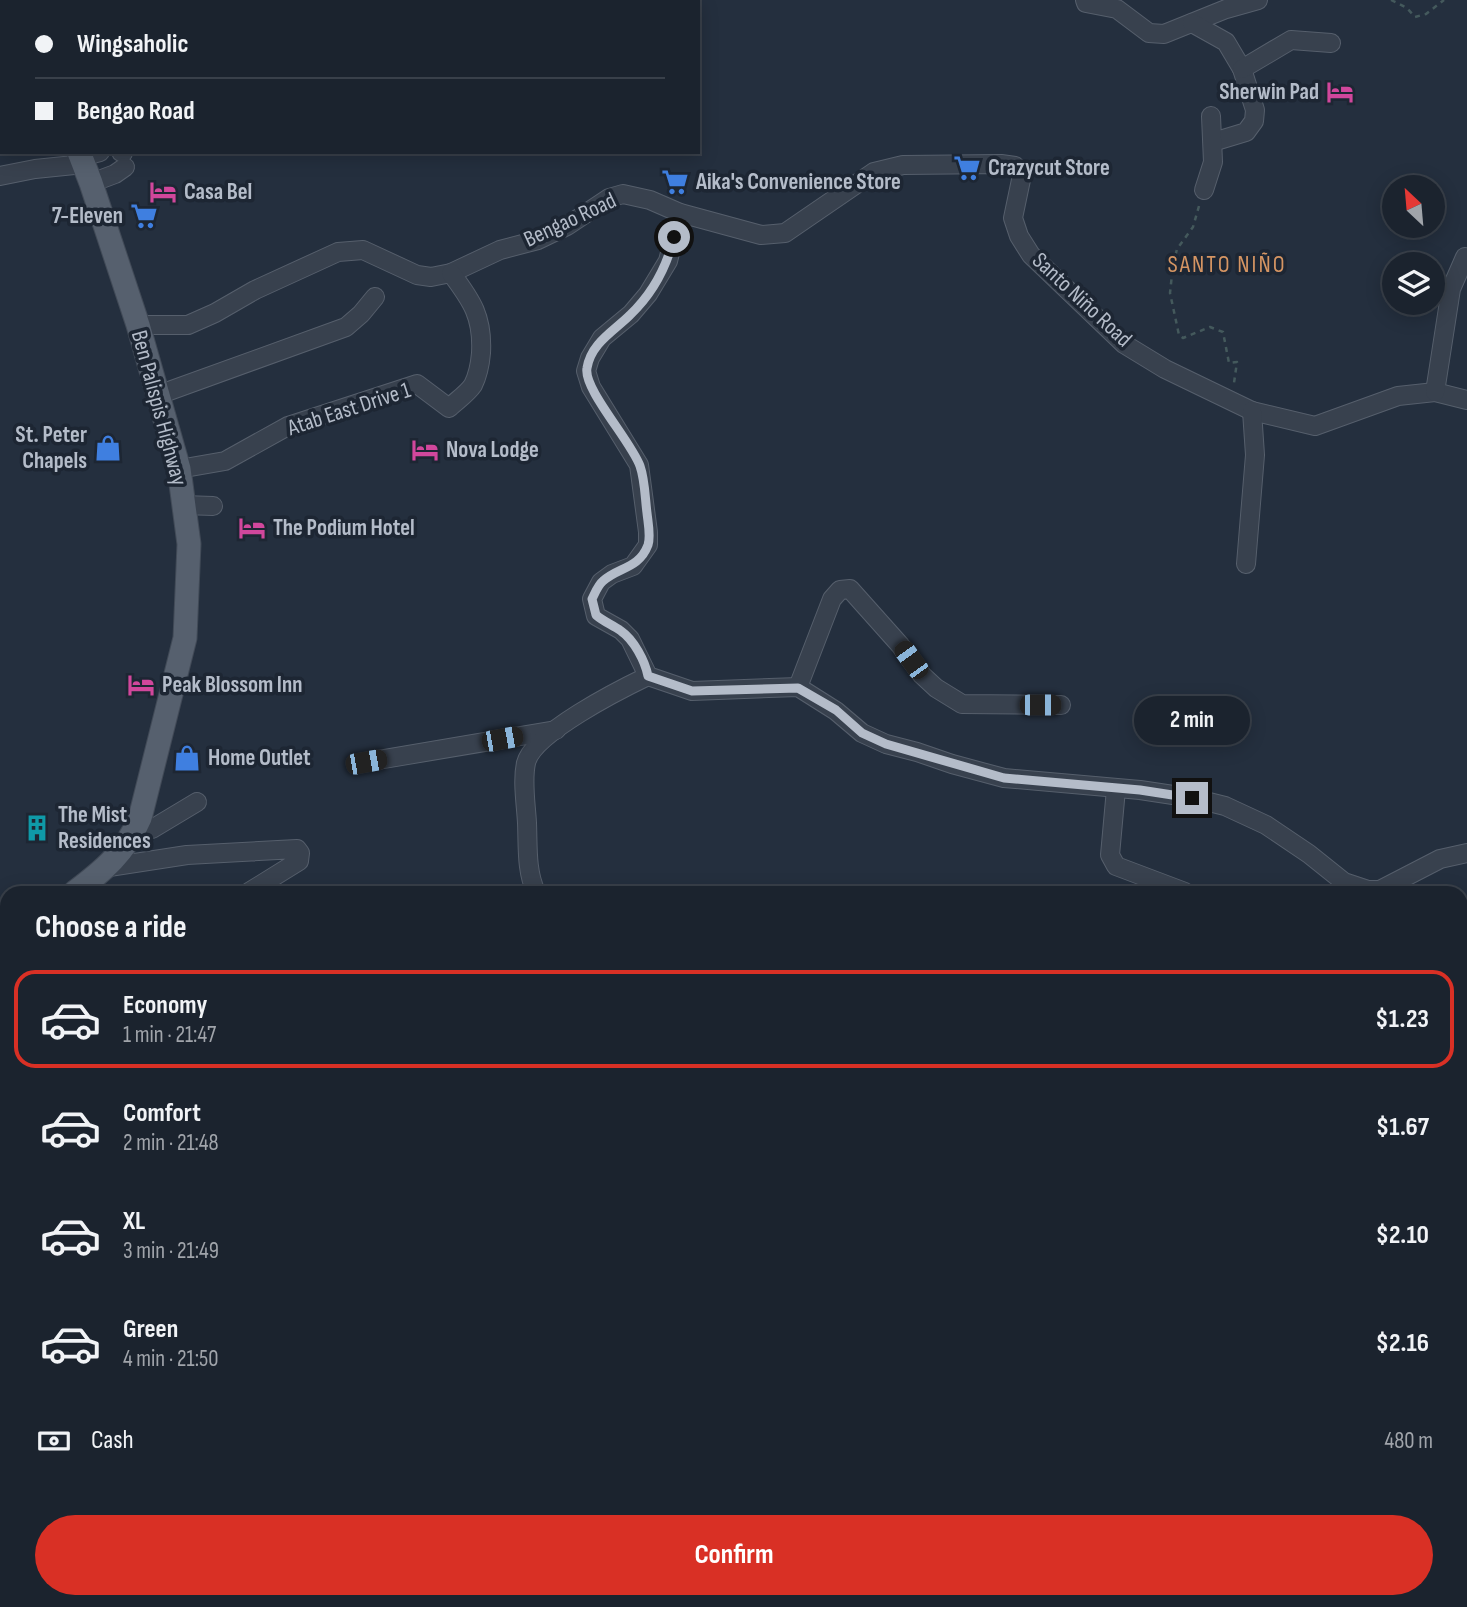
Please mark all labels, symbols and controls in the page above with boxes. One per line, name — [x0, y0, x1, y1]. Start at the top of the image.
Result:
text: Wingsaholic — [77, 29, 188, 60]
hotel icon: Sherwin Pad — [1325, 77, 1355, 107]
place label: Sherwin Pad — [1219, 78, 1319, 106]
text: Bengao Road — [77, 96, 195, 127]
supermarket icon: Crazycut Store — [952, 153, 982, 183]
place label: Crazycut Store — [988, 154, 1110, 182]
supermarket icon: Aika's Convenience Store — [660, 167, 690, 197]
place label: Aika's Convenience Store — [695, 168, 901, 196]
north arrow — [1382, 175, 1446, 238]
map controls — [1382, 175, 1445, 315]
hotel icon: Casa Bel — [148, 177, 178, 207]
place label: Casa Bel — [184, 178, 252, 206]
street label: Bengao Road — [519, 186, 621, 254]
supermarket icon: 7-Eleven — [129, 201, 159, 231]
place label: 7-Eleven — [52, 202, 123, 230]
route start — [658, 221, 690, 253]
street label: Santo Niño Road — [1026, 247, 1138, 353]
district label: SANTO NIÑO — [1168, 250, 1286, 279]
button: layers — [1382, 252, 1445, 315]
street label: Ben Palispis Highway — [125, 327, 193, 489]
street label: Atab East Drive 1 — [283, 376, 414, 442]
place label: St. Peter Chapels — [15, 421, 87, 475]
shop icon: St. Peter Chapels — [93, 433, 123, 463]
hotel icon: Nova Lodge — [410, 435, 440, 465]
place label: Nova Lodge — [446, 436, 539, 464]
hotel icon: The Podium Hotel — [237, 513, 267, 543]
place label: The Podium Hotel — [273, 514, 415, 542]
car — [891, 637, 932, 683]
hotel icon: Peak Blossom Inn — [126, 670, 156, 700]
place label: Peak Blossom Inn — [162, 671, 302, 699]
car — [1020, 695, 1062, 716]
callout: 2 min — [1134, 696, 1250, 746]
text: 2 min — [1170, 706, 1214, 734]
car — [480, 725, 525, 753]
shop icon: Home Outlet — [172, 743, 202, 773]
place label: Home Outlet — [208, 744, 311, 772]
car — [344, 748, 389, 776]
route end — [1176, 782, 1208, 814]
place label: The Mist Residences — [58, 801, 151, 855]
building icon: The Mist Residences — [22, 813, 52, 843]
text: Choose a ride — [35, 908, 187, 947]
icon: car — [39, 988, 102, 1051]
text: Economy — [123, 990, 207, 1021]
text: $1.23 — [1375, 1004, 1429, 1035]
text: 1 min · 21:47 — [123, 1021, 216, 1049]
icon: car — [39, 1096, 102, 1159]
text: Comfort — [123, 1098, 201, 1129]
text: $1.67 — [1376, 1112, 1429, 1143]
text: 2 min · 21:48 — [123, 1129, 219, 1157]
icon: car — [39, 1204, 102, 1267]
text: XL — [123, 1206, 145, 1237]
text: $2.10 — [1376, 1220, 1429, 1251]
text: 3 min · 21:49 — [123, 1237, 219, 1265]
icon: car — [39, 1312, 102, 1375]
text: Green — [123, 1314, 178, 1345]
text: $2.16 — [1376, 1328, 1429, 1359]
text: 4 min · 21:50 — [123, 1345, 218, 1373]
icon: cash — [35, 1422, 73, 1460]
text: Cash — [91, 1425, 134, 1456]
text: 480 m — [1385, 1427, 1433, 1455]
button: Confirm — [35, 1515, 1433, 1595]

